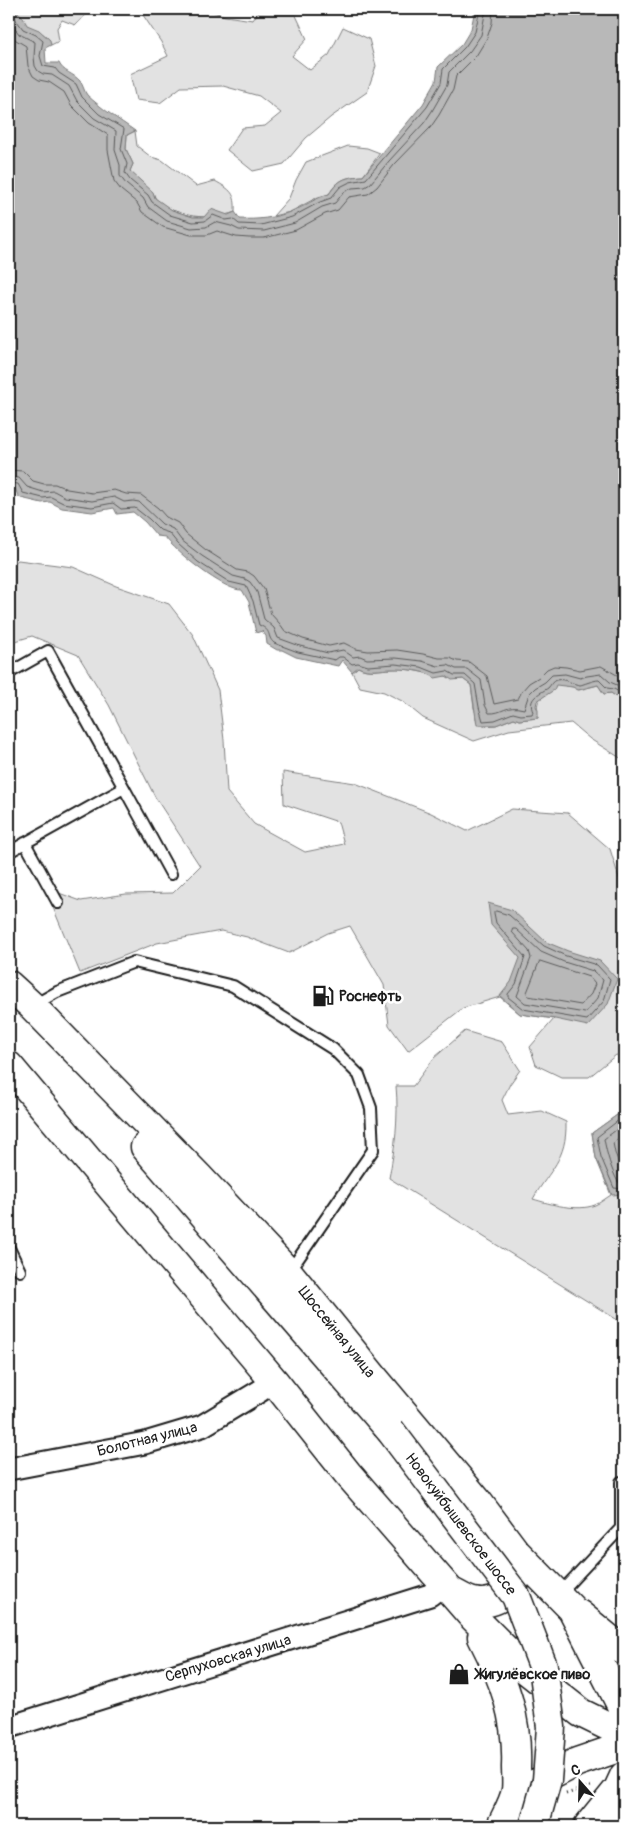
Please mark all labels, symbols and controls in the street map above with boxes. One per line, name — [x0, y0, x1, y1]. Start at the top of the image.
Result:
fuel station icon: Роснефть — [310, 983, 336, 1009]
place label: Роснефть — [339, 987, 402, 1006]
street label: Шоссейная улица — [294, 1283, 379, 1382]
street label: Болотная улица — [95, 1418, 199, 1461]
street label: Новокуйбышевское шоссе — [401, 1449, 521, 1600]
street label: Серпуховская улица — [163, 1630, 293, 1687]
shop icon: Жигулёвское пиво — [446, 1661, 472, 1687]
place label: Жигулёвское пиво — [473, 1665, 590, 1684]
north arrow — [556, 1758, 606, 1808]
text: С — [569, 1761, 583, 1780]

